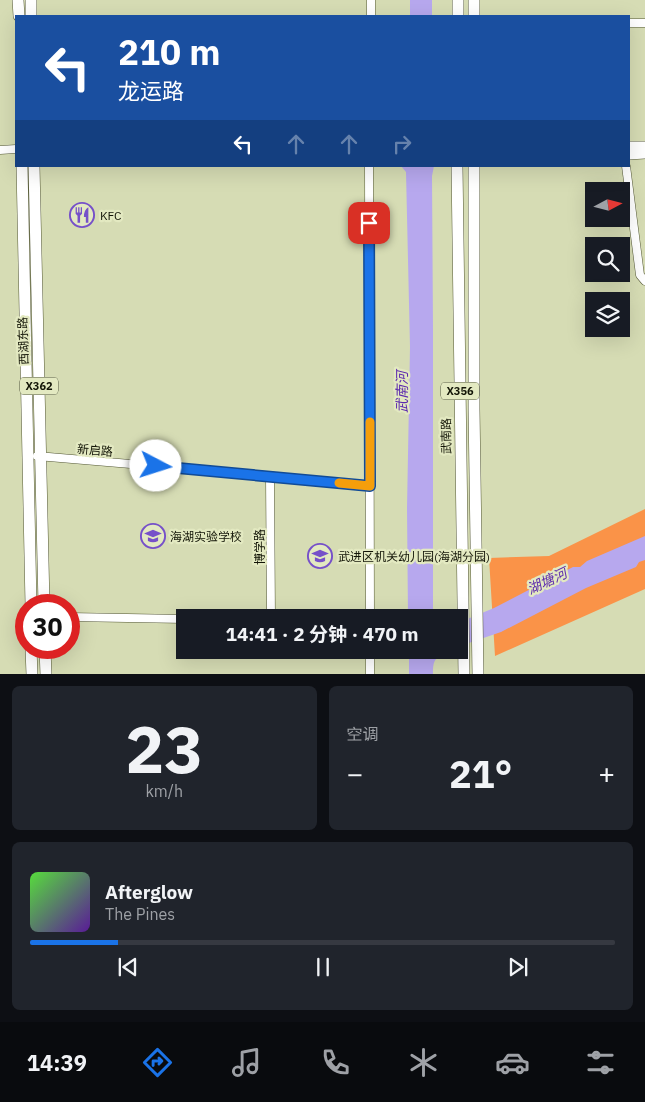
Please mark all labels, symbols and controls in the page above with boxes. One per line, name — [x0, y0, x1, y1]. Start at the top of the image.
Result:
text: 210 m — [118, 29, 221, 75]
icon: left — [35, 35, 100, 100]
text: 龙运路 — [118, 76, 184, 105]
icon: left — [229, 130, 257, 158]
icon: ahead — [282, 130, 310, 158]
icon: ahead — [335, 130, 363, 158]
icon: right — [388, 130, 416, 158]
north arrow — [585, 182, 630, 228]
map controls — [585, 182, 630, 337]
restaurant icon: KFC — [69, 202, 95, 228]
pin — [348, 202, 390, 244]
place label: KFC — [100, 208, 122, 223]
icon: arrive — [355, 209, 383, 237]
button: search — [585, 237, 630, 282]
button: layers — [585, 292, 630, 337]
street label: 西湖东路 — [15, 317, 31, 365]
water label: 武南河 — [393, 368, 411, 413]
road number: X362 — [20, 378, 58, 394]
road number: X356 — [441, 382, 479, 400]
street label: 武南路 — [438, 418, 454, 454]
position arrow — [129, 439, 181, 491]
street label: 新启路 — [76, 441, 114, 459]
school or university icon: 海湖实验学校 — [140, 523, 166, 549]
place label: 海湖实验学校 — [170, 529, 242, 544]
street label: 博学路 — [252, 529, 267, 565]
school or university icon: 武进区机关幼儿园(海湖分园) — [307, 543, 333, 569]
place label: 武进区机关幼儿园(海湖分园) — [338, 549, 490, 564]
water label: 湖塘河 — [524, 563, 573, 598]
speed limit sign: 30 — [15, 594, 80, 659]
text: 14:41 · 2 分钟 · 470 m — [226, 622, 418, 646]
text: 23 — [125, 706, 203, 791]
text: 空调 — [347, 724, 379, 744]
text: 21° — [449, 749, 512, 798]
text: − — [347, 755, 363, 792]
text: + — [598, 755, 615, 792]
text: km/h — [145, 781, 183, 801]
text: Afterglow — [105, 880, 193, 904]
text: The Pines — [105, 904, 175, 924]
icon: previous — [114, 953, 142, 981]
icon: pause — [309, 953, 337, 981]
icon: next — [504, 953, 532, 981]
icon: directions — [140, 1045, 175, 1080]
icon: music — [229, 1045, 264, 1080]
icon: phone — [318, 1045, 353, 1080]
icon: climate — [406, 1045, 441, 1080]
icon: car — [495, 1045, 530, 1080]
icon: filters — [583, 1045, 618, 1080]
text: 14:39 — [27, 1048, 87, 1077]

